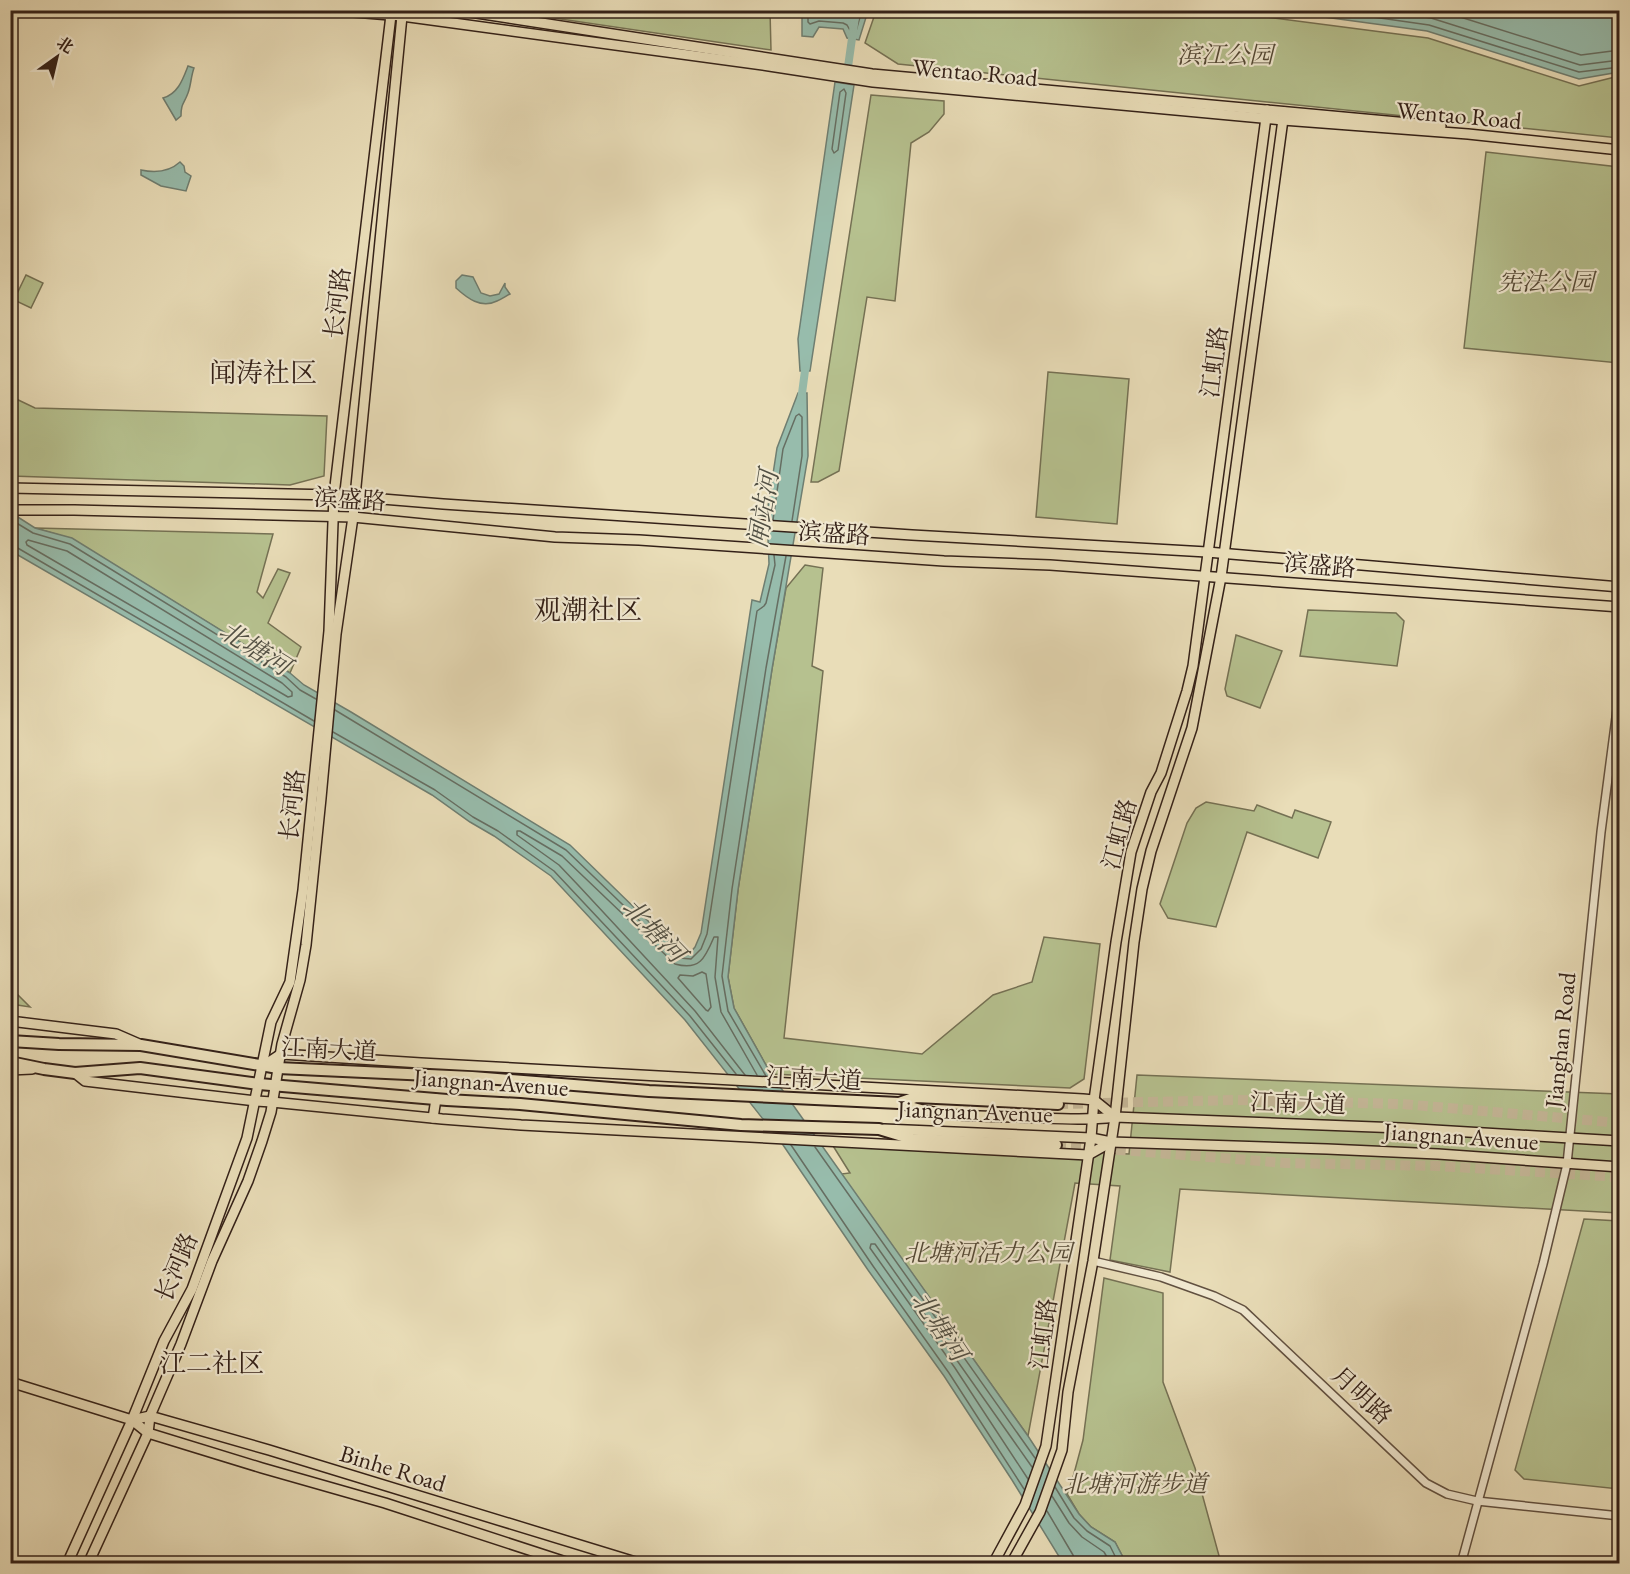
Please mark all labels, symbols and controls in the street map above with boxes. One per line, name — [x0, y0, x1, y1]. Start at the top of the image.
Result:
north arrow — [27, 27, 87, 87]
text: 北 — [53, 32, 78, 58]
park label: 滨江公园 — [1177, 39, 1277, 70]
street label: Wentao Road — [911, 51, 1040, 93]
street label: Wentao Road — [1395, 94, 1524, 136]
street label: 长河路 — [317, 265, 357, 341]
park label: 宪法公园 — [1498, 266, 1598, 297]
street label: 江虹路 — [1194, 324, 1234, 400]
district label: 闻涛社区 — [209, 355, 317, 390]
water label: 闸站河 — [740, 464, 787, 550]
street label: 滨盛路 — [313, 481, 387, 517]
street label: 滨盛路 — [797, 515, 871, 551]
street label: 滨盛路 — [1283, 546, 1357, 584]
district label: 观潮社区 — [534, 592, 642, 627]
water label: 北塘河 — [213, 613, 300, 685]
street label: 长河路 — [273, 768, 311, 842]
street label: 江虹路 — [1095, 795, 1143, 873]
water label: 北塘河 — [615, 890, 696, 973]
street label: Jianghan Road — [1537, 970, 1583, 1111]
street label: 江南大道 — [280, 1031, 378, 1067]
street label: 江南大道 — [765, 1060, 863, 1096]
street label: Jiangnan Avenue — [410, 1061, 570, 1103]
street label: 江南大道 — [1249, 1086, 1347, 1120]
street label: Jiangnan Avenue — [895, 1093, 1053, 1129]
street label: Jiangnan Avenue — [1380, 1115, 1540, 1157]
street label: 长河路 — [148, 1228, 204, 1306]
park label: 北塘河活力公园 — [904, 1237, 1076, 1268]
water label: 北塘河 — [904, 1284, 978, 1371]
street label: 江虹路 — [1023, 1296, 1063, 1372]
district label: 江二社区 — [160, 1346, 264, 1380]
street label: 月明路 — [1325, 1359, 1399, 1431]
street label: Binhe Road — [336, 1437, 451, 1499]
park label: 北塘河游步道 — [1063, 1468, 1210, 1499]

